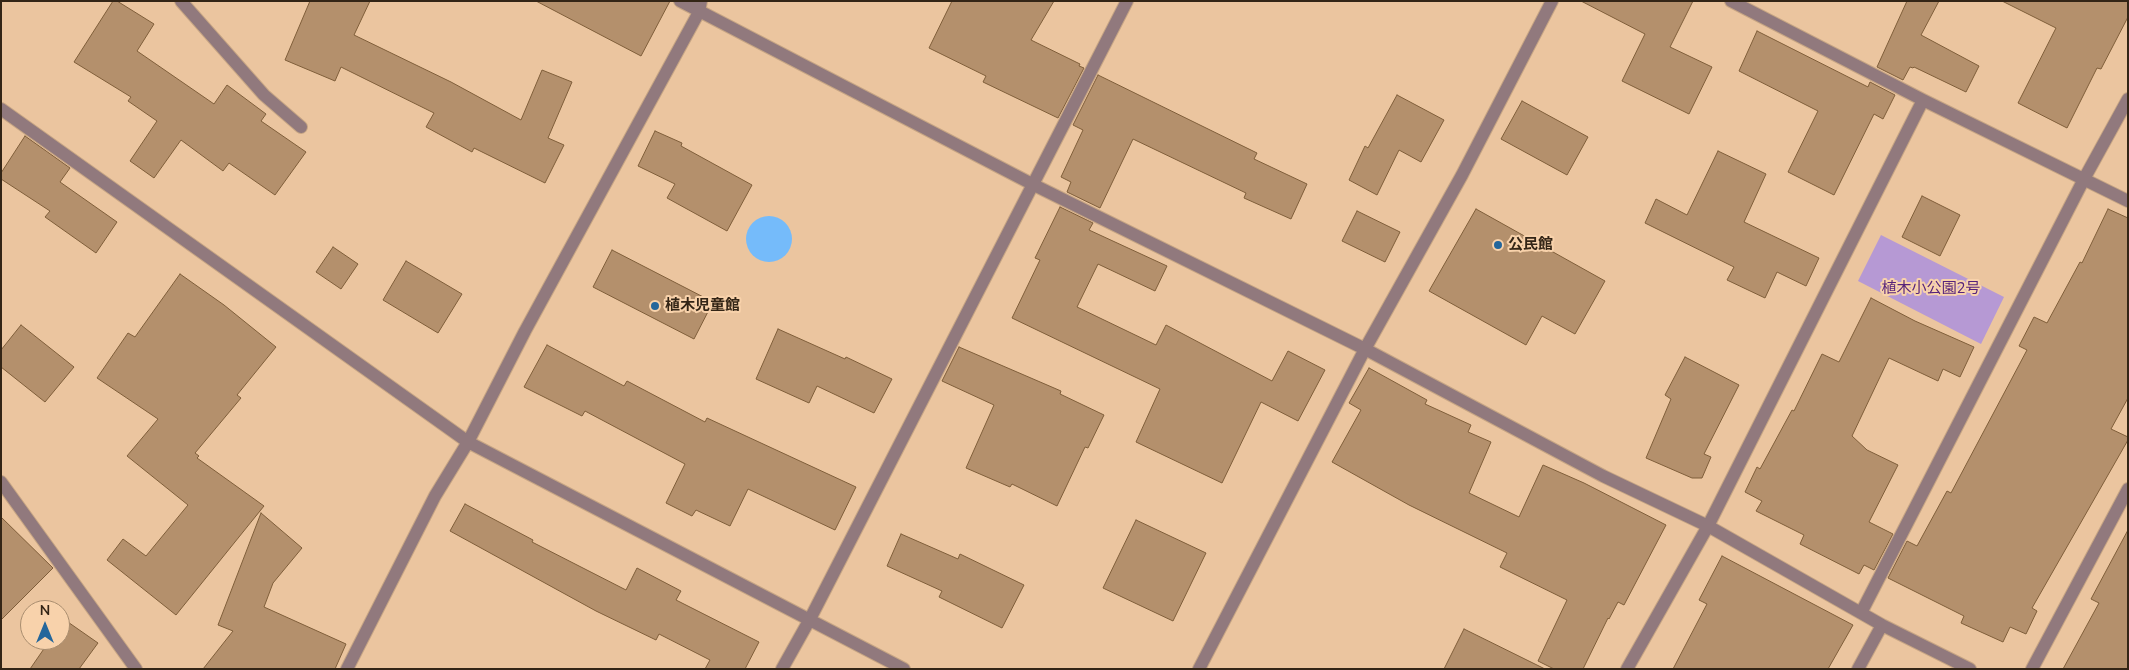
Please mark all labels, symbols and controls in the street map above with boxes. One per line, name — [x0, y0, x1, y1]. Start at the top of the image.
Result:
place label: 公民館 — [1508, 236, 1553, 254]
marker: 公民館 — [1492, 239, 1504, 251]
park label: 植木小公園2号 — [1882, 280, 1980, 298]
place label: 植木児童館 — [665, 297, 740, 315]
marker: 植木児童館 — [649, 300, 661, 312]
north arrow — [20, 600, 70, 650]
text: N — [40, 601, 50, 620]

